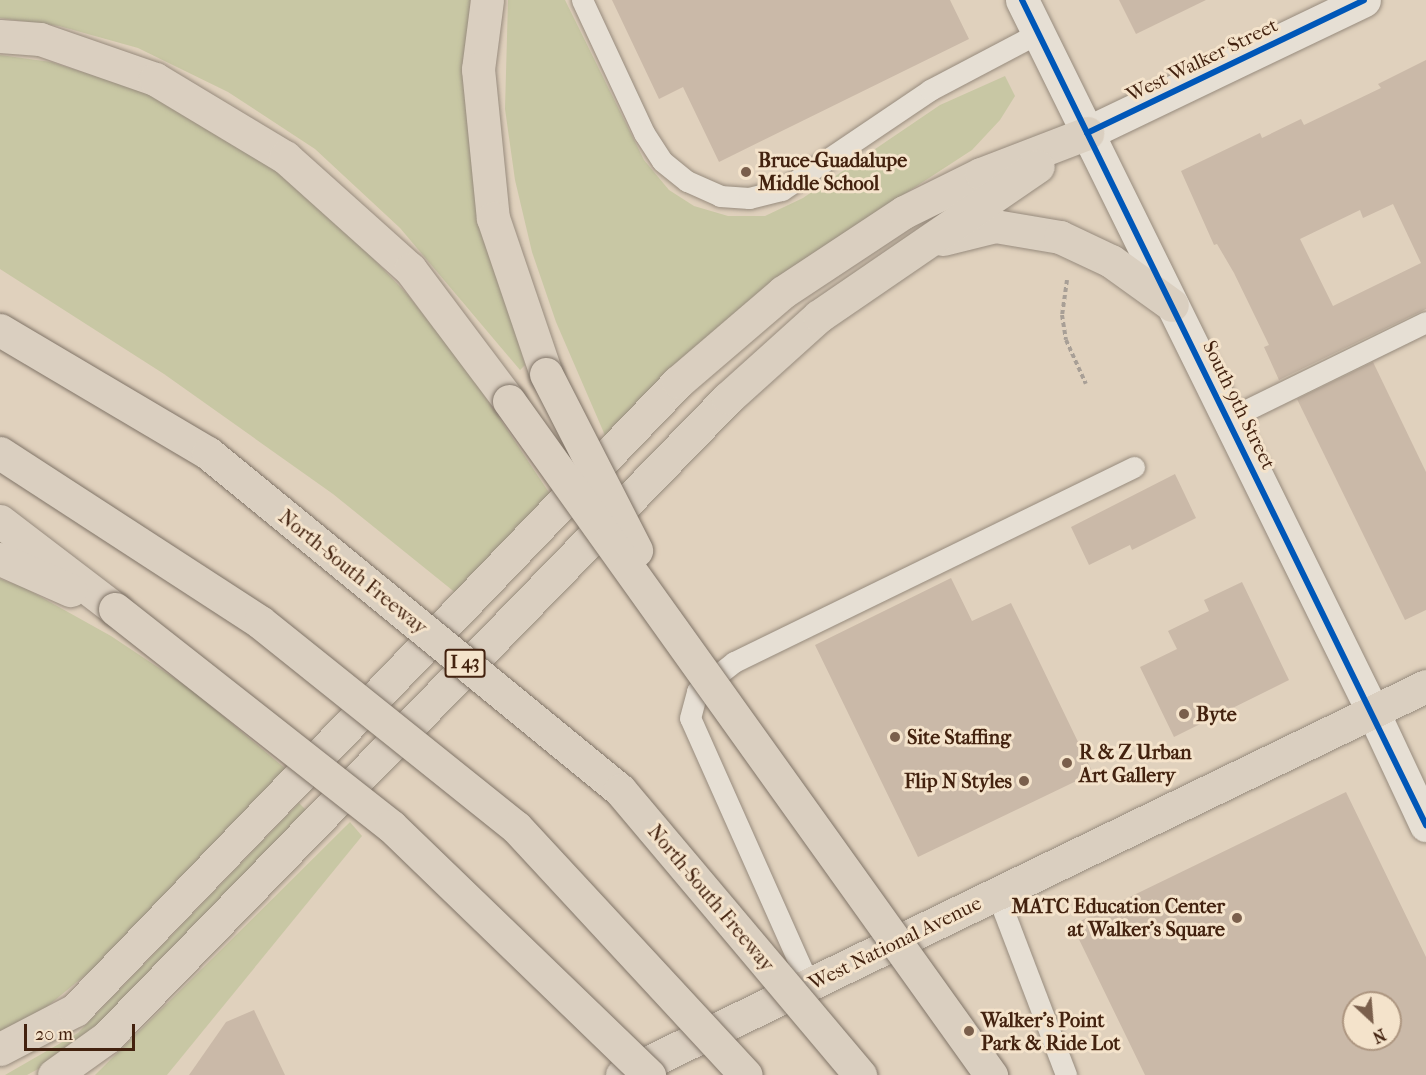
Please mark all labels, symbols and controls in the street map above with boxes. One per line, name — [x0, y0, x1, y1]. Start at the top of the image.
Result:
street label: West Walker Street — [1122, 13, 1282, 107]
place label: Bruce-Guadalupe Middle School — [758, 148, 907, 195]
marker: Bruce-Guadalupe Middle School — [739, 165, 753, 179]
street label: South 9th Street — [1198, 337, 1280, 473]
street label: North-South Freeway — [274, 505, 432, 639]
road number: I 43 — [444, 648, 486, 678]
place label: Byte — [1196, 702, 1237, 726]
marker: Byte — [1177, 707, 1191, 721]
place label: Site Staffing — [907, 725, 1011, 749]
marker: Site Staffing — [888, 730, 902, 744]
place label: R & Z Urban Art Gallery — [1079, 740, 1192, 787]
marker: R & Z Urban Art Gallery — [1060, 756, 1074, 770]
place label: Flip N Styles — [904, 769, 1012, 793]
marker: Flip N Styles — [1017, 774, 1031, 788]
street label: North-South Freeway — [643, 820, 779, 976]
street label: West National Avenue — [805, 891, 985, 995]
place label: MATC Education Center at Walker's Square — [1011, 894, 1225, 941]
marker: MATC Education Center at Walker's Square — [1230, 911, 1244, 925]
north arrow — [1342, 991, 1402, 1051]
place label: Walker's Point Park & Ride Lot — [981, 1008, 1120, 1055]
scale bar — [27, 1012, 138, 1050]
text: 20 m — [35, 1024, 73, 1045]
marker: Walker's Point Park & Ride Lot — [962, 1024, 976, 1038]
text: N — [1370, 1025, 1389, 1047]

